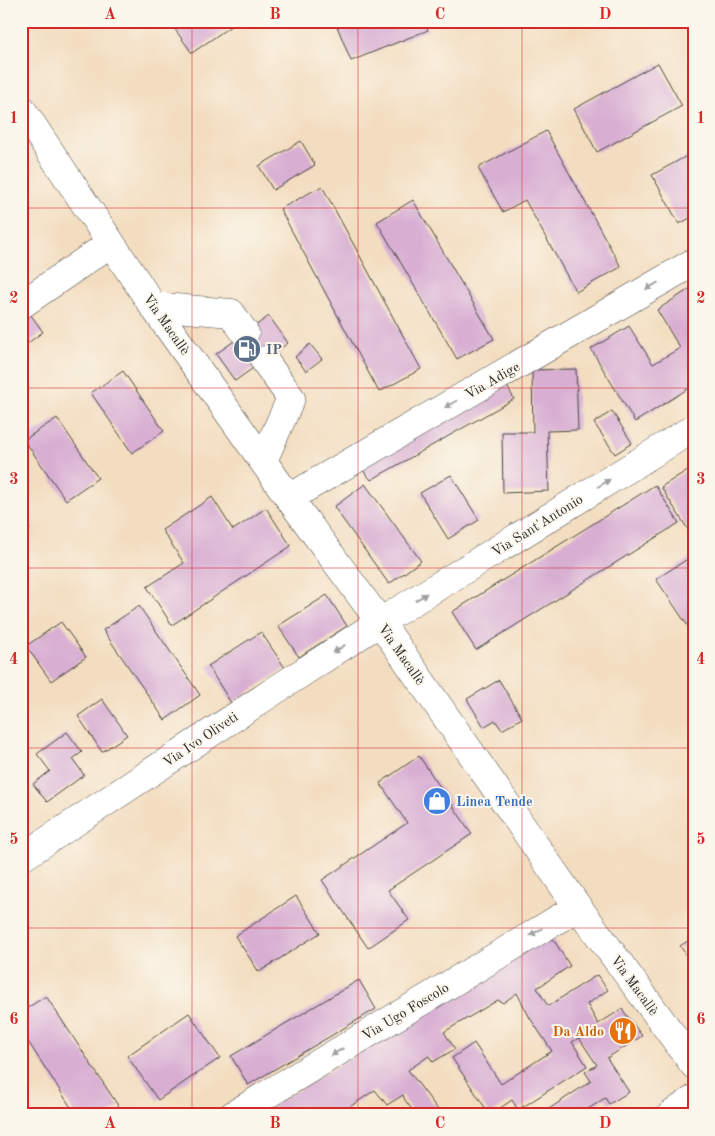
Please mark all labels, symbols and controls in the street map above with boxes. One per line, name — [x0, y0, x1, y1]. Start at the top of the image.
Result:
text: A — [104, 7, 116, 23]
text: B — [269, 7, 281, 23]
text: C — [435, 7, 445, 23]
text: D — [599, 7, 611, 23]
text: 1 — [9, 111, 19, 127]
text: 1 — [696, 111, 706, 127]
one-way arrow — [645, 282, 658, 291]
text: 2 — [9, 291, 19, 307]
text: 2 — [696, 291, 706, 307]
street label: Via Macallè — [140, 292, 192, 357]
fuel station icon: IP — [232, 334, 262, 364]
place label: IP — [266, 343, 282, 357]
street label: Via Adige — [463, 360, 522, 402]
one-way arrow — [444, 399, 457, 408]
text: 3 — [9, 472, 19, 488]
text: 3 — [696, 472, 706, 488]
one-way arrow — [598, 479, 611, 488]
street label: Via Sant'Antonio — [489, 492, 586, 560]
one-way arrow — [415, 592, 428, 601]
street label: Via Macallè — [375, 622, 427, 687]
one-way arrow — [332, 644, 346, 653]
text: 4 — [9, 652, 19, 668]
text: 4 — [696, 652, 706, 668]
street label: Via Ivo Oliveti — [161, 710, 241, 770]
shop icon: Linea Tende — [422, 786, 452, 816]
place label: Linea Tende — [456, 795, 533, 809]
text: 5 — [9, 832, 19, 848]
text: 5 — [696, 832, 706, 848]
one-way arrow — [529, 928, 542, 937]
street label: Via Macallè — [608, 953, 661, 1018]
street label: Via Ugo Foscolo — [360, 980, 451, 1043]
text: 6 — [9, 1012, 19, 1028]
text: 6 — [696, 1012, 706, 1028]
restaurant icon: Da Aldo — [608, 1016, 638, 1046]
place label: Da Aldo — [553, 1025, 604, 1039]
one-way arrow — [330, 1048, 343, 1057]
text: A — [104, 1116, 116, 1132]
text: B — [269, 1116, 281, 1132]
text: C — [435, 1116, 445, 1132]
text: D — [599, 1116, 611, 1132]

